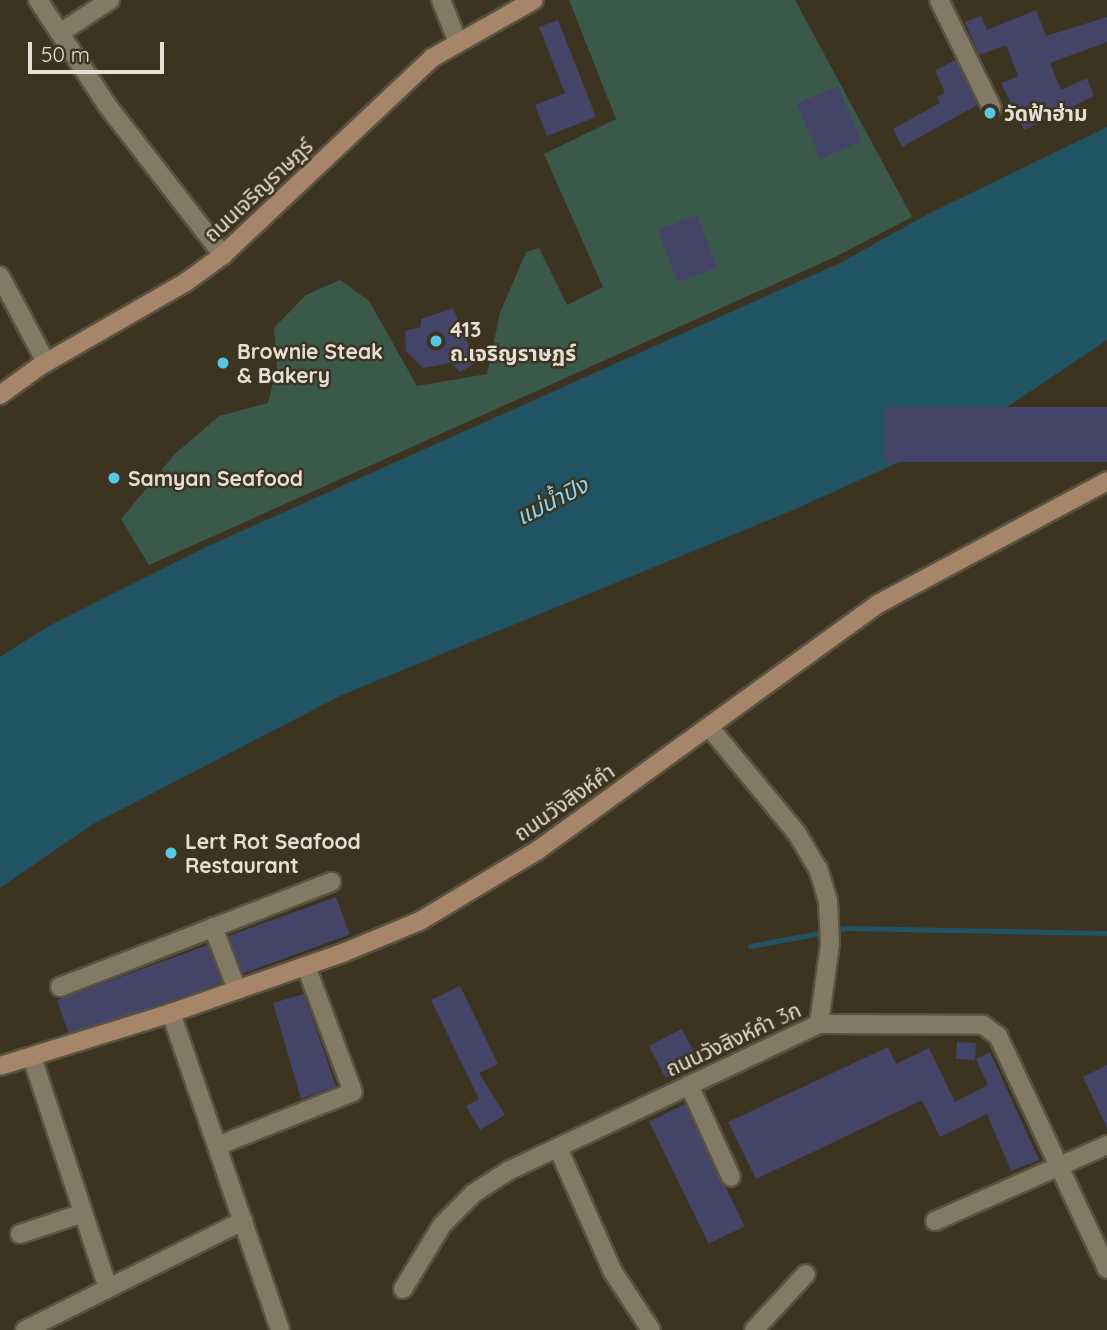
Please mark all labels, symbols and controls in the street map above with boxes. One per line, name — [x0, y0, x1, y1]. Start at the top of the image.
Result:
scale bar — [32, 28, 168, 72]
text: 50 m — [41, 41, 90, 67]
place label: วัดฟ้าฮ่าม — [1004, 100, 1088, 126]
marker: วัดฟ้าฮ่าม — [982, 105, 998, 121]
street label: ถนนเจริญราษฎร์ — [198, 133, 318, 247]
place label: 413 ถ.เจริญราษฏร์ — [450, 316, 576, 366]
marker: 413 ถ.เจริญราษฏร์ — [428, 333, 444, 349]
place label: Brownie Steak & Bakery — [237, 338, 383, 388]
marker: Brownie Steak & Bakery — [215, 355, 231, 371]
place label: Samyan Seafood — [128, 465, 303, 491]
marker: Samyan Seafood — [106, 470, 122, 486]
water label: แม่น้ำปิง — [511, 471, 593, 531]
street label: ถนนวังสิงห์คำ — [509, 758, 619, 846]
place label: Lert Rot Seafood Restaurant — [185, 828, 361, 878]
marker: Lert Rot Seafood Restaurant — [163, 845, 179, 861]
street label: ถนนวังสิงห์คำ 3ก — [661, 997, 805, 1081]

